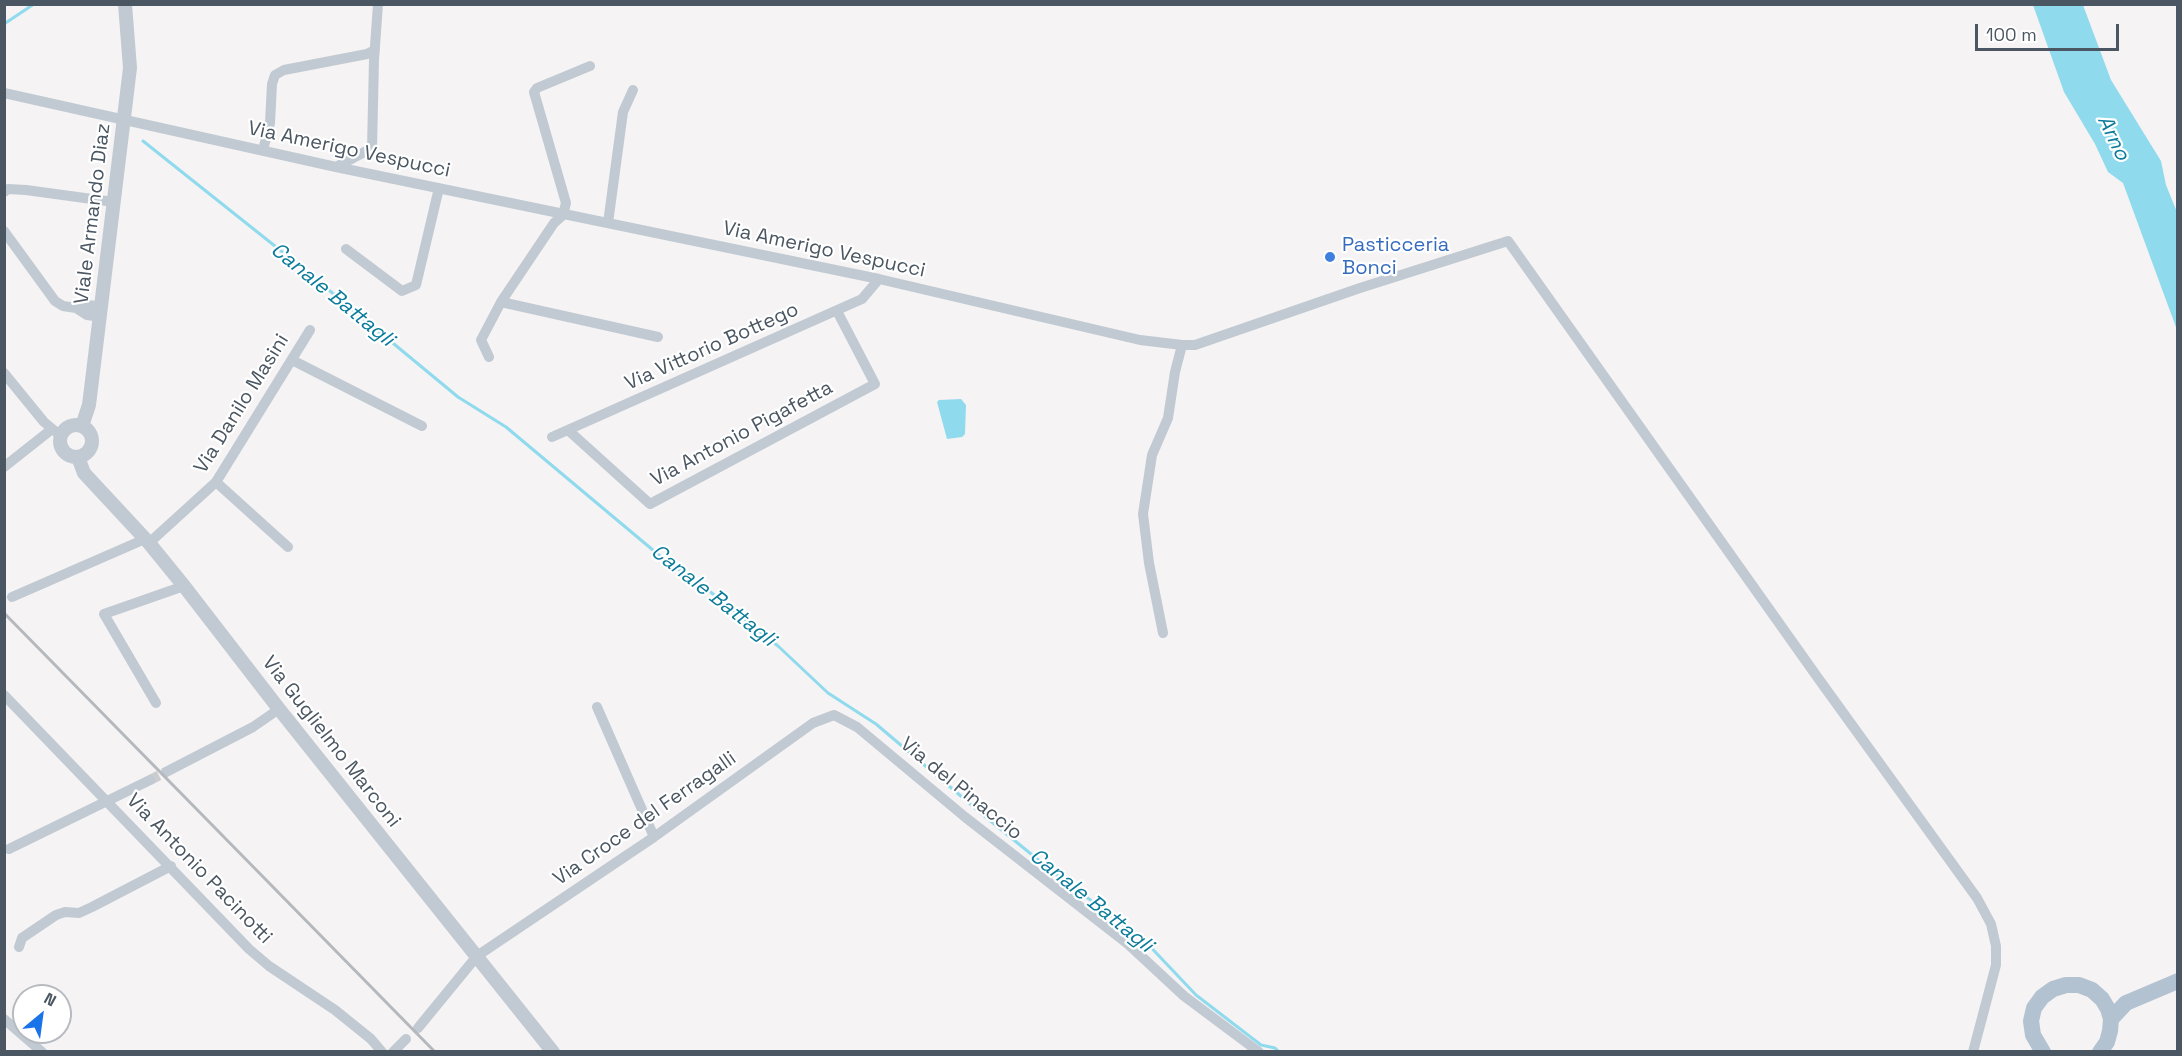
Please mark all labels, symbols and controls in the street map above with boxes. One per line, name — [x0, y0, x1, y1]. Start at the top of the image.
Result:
scale bar — [1978, 12, 2122, 50]
text: 100 m — [1986, 23, 2037, 46]
water label: Arno — [2091, 111, 2135, 165]
street label: Via Amerigo Vespucci — [246, 117, 452, 183]
street label: Viale Armando Diaz — [70, 122, 116, 306]
street label: Via Amerigo Vespucci — [721, 217, 927, 283]
place label: Pasticceria Bonci — [1342, 234, 1449, 281]
water label: Canale Battagli — [265, 238, 399, 352]
marker: Pasticceria Bonci — [1323, 250, 1337, 264]
street label: Via Vittorio Bottego — [622, 298, 802, 396]
street label: Via Danilo Masini — [190, 330, 294, 478]
street label: Via Antonio Pigafetta — [647, 376, 837, 492]
water label: Canale Battagli — [646, 539, 780, 653]
street label: Via Guglielmo Marconi — [257, 652, 405, 832]
street label: Via del Pinaccio — [895, 732, 1027, 846]
street label: Via Croce del Ferragalli — [549, 747, 741, 891]
street label: Via Antonio Pacinotti — [121, 789, 277, 949]
water label: Canale Battagli — [1024, 844, 1158, 958]
north arrow — [12, 984, 72, 1044]
text: N — [40, 988, 60, 1011]

